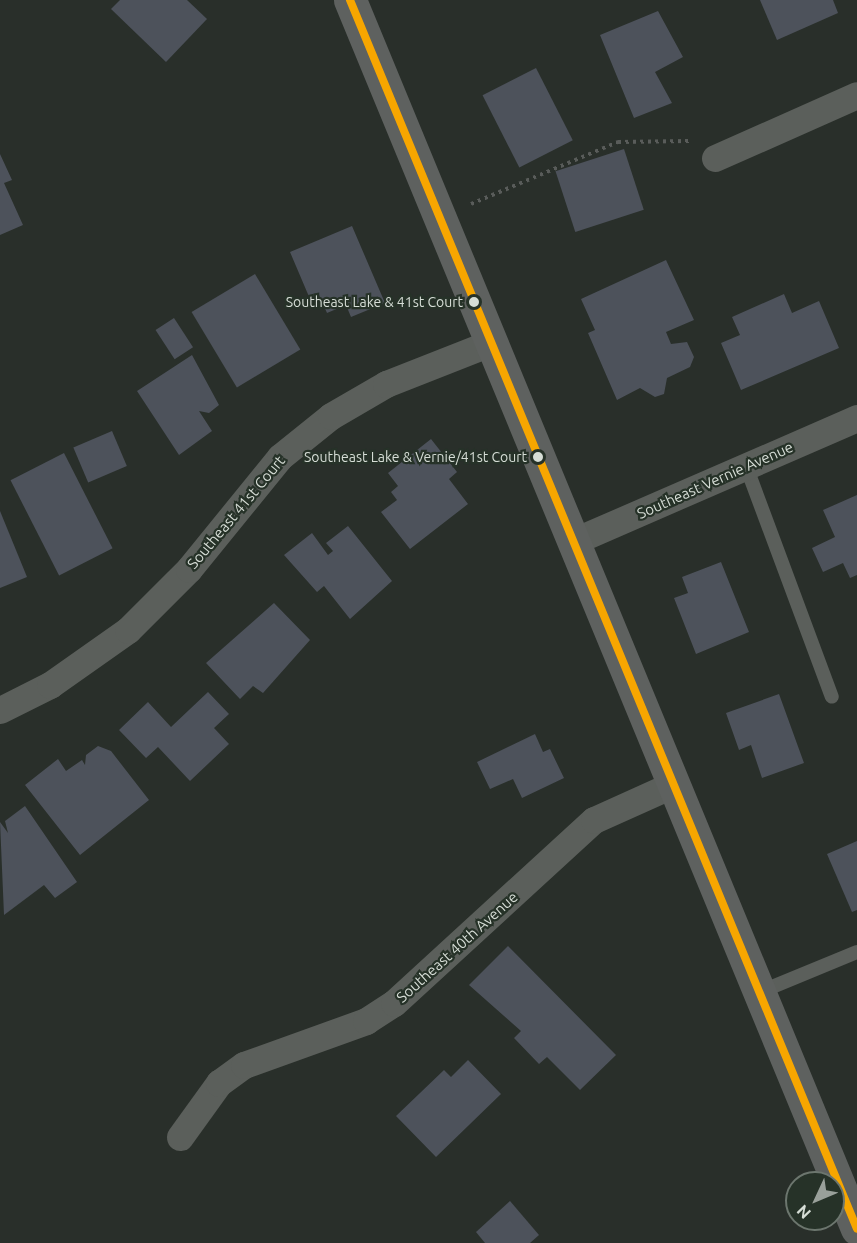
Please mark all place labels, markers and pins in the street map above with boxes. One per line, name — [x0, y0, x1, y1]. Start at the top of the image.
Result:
place label: Southeast Lake & 41st Court — [286, 294, 463, 310]
marker: Southeast Lake & 41st Court — [468, 296, 480, 308]
place label: Southeast Lake & Vernie/41st Court — [304, 449, 527, 465]
marker: Southeast Lake & Vernie/41st Court — [532, 451, 544, 463]

